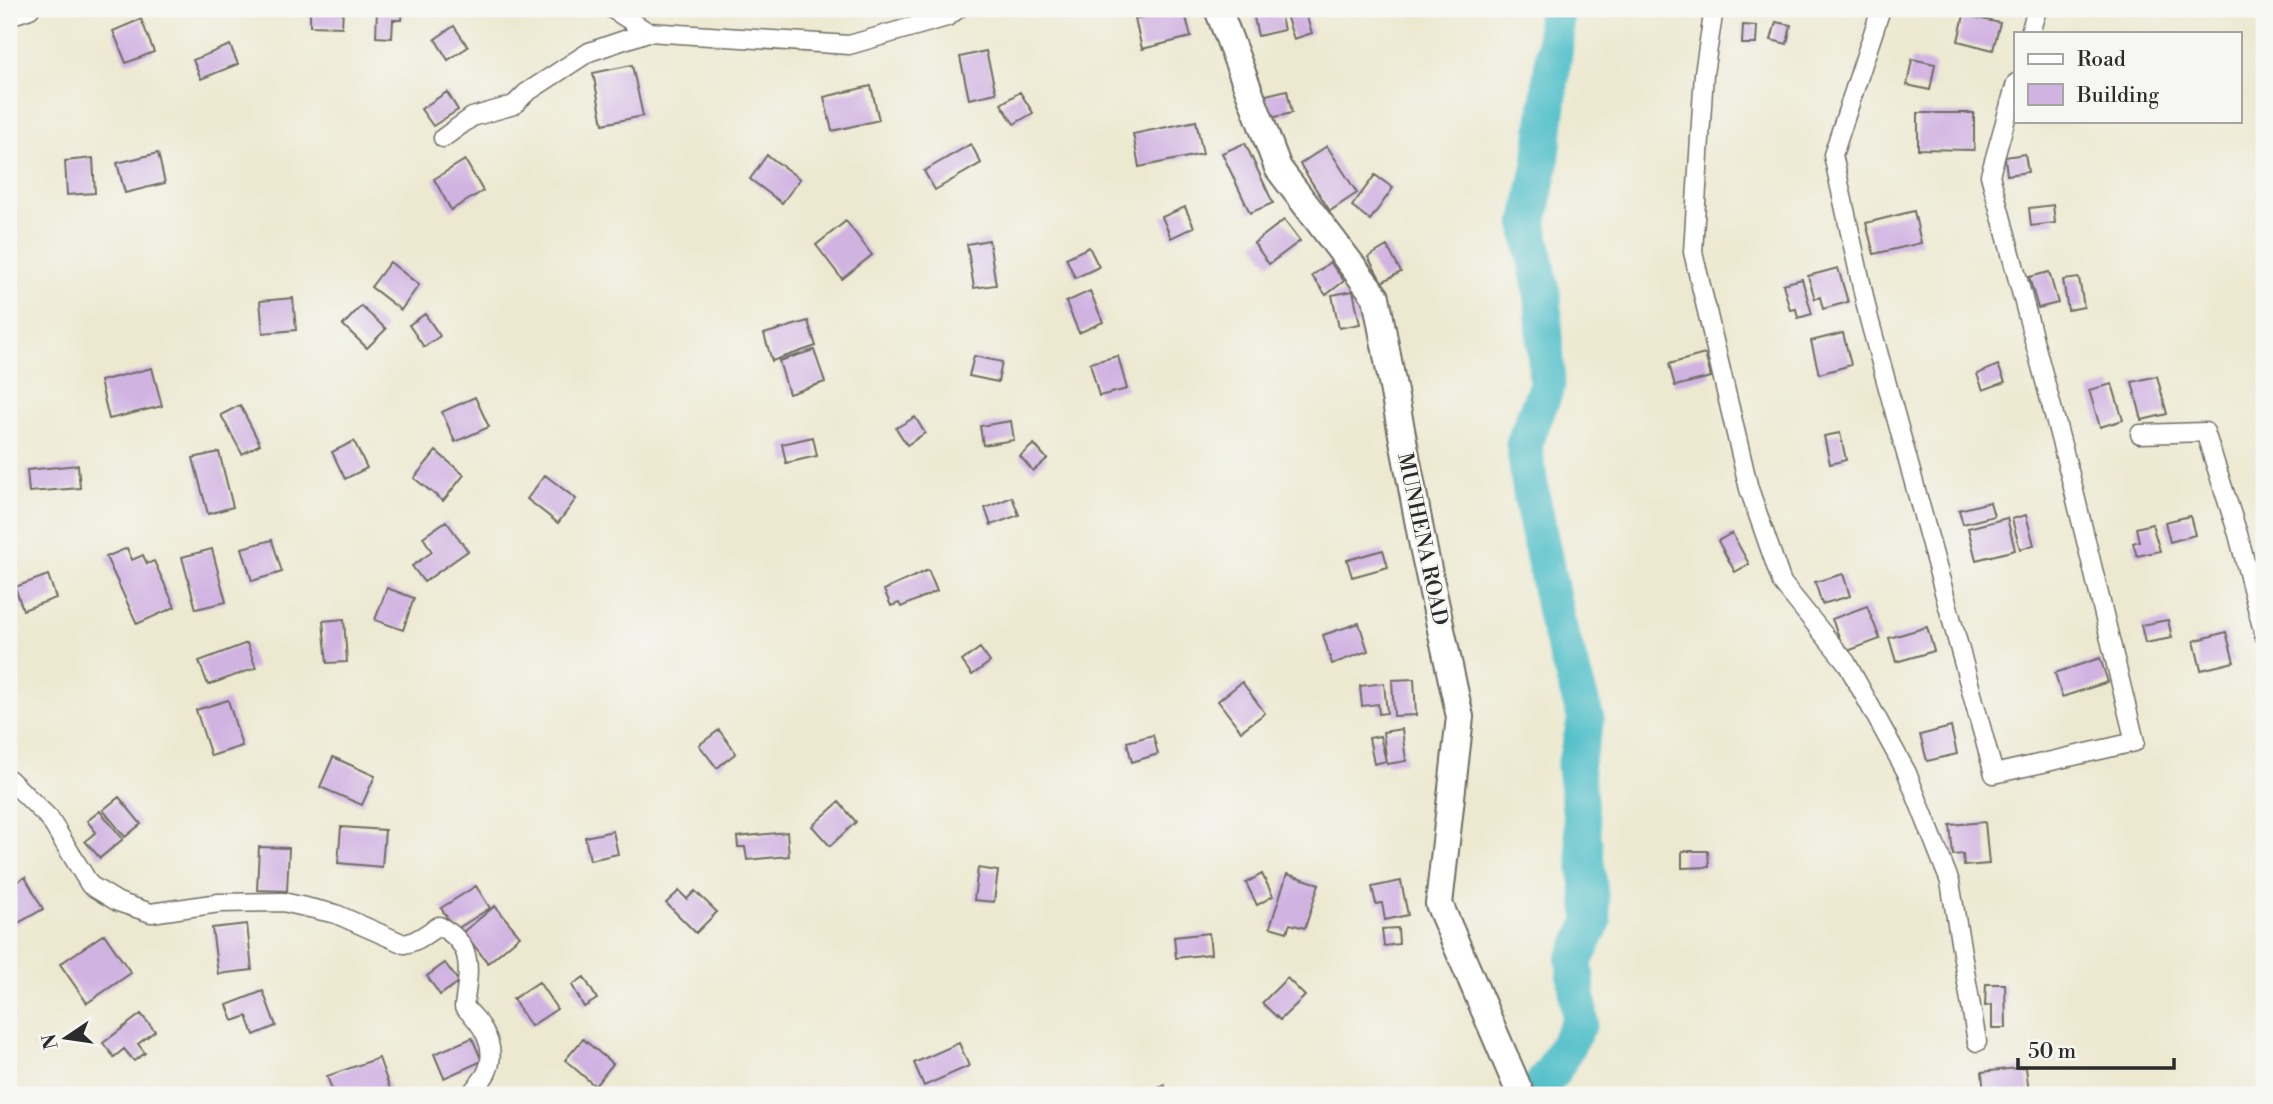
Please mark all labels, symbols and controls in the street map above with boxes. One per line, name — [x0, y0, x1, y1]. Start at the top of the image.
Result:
legend — [2014, 32, 2242, 122]
text: Road — [2077, 47, 2126, 73]
text: Building — [2076, 83, 2159, 109]
street label: MUNHENA ROAD — [1391, 451, 1453, 628]
north arrow — [32, 1002, 102, 1072]
scale bar — [2018, 1027, 2173, 1071]
text: N — [37, 1032, 64, 1052]
text: 50 m — [2028, 1039, 2076, 1065]

